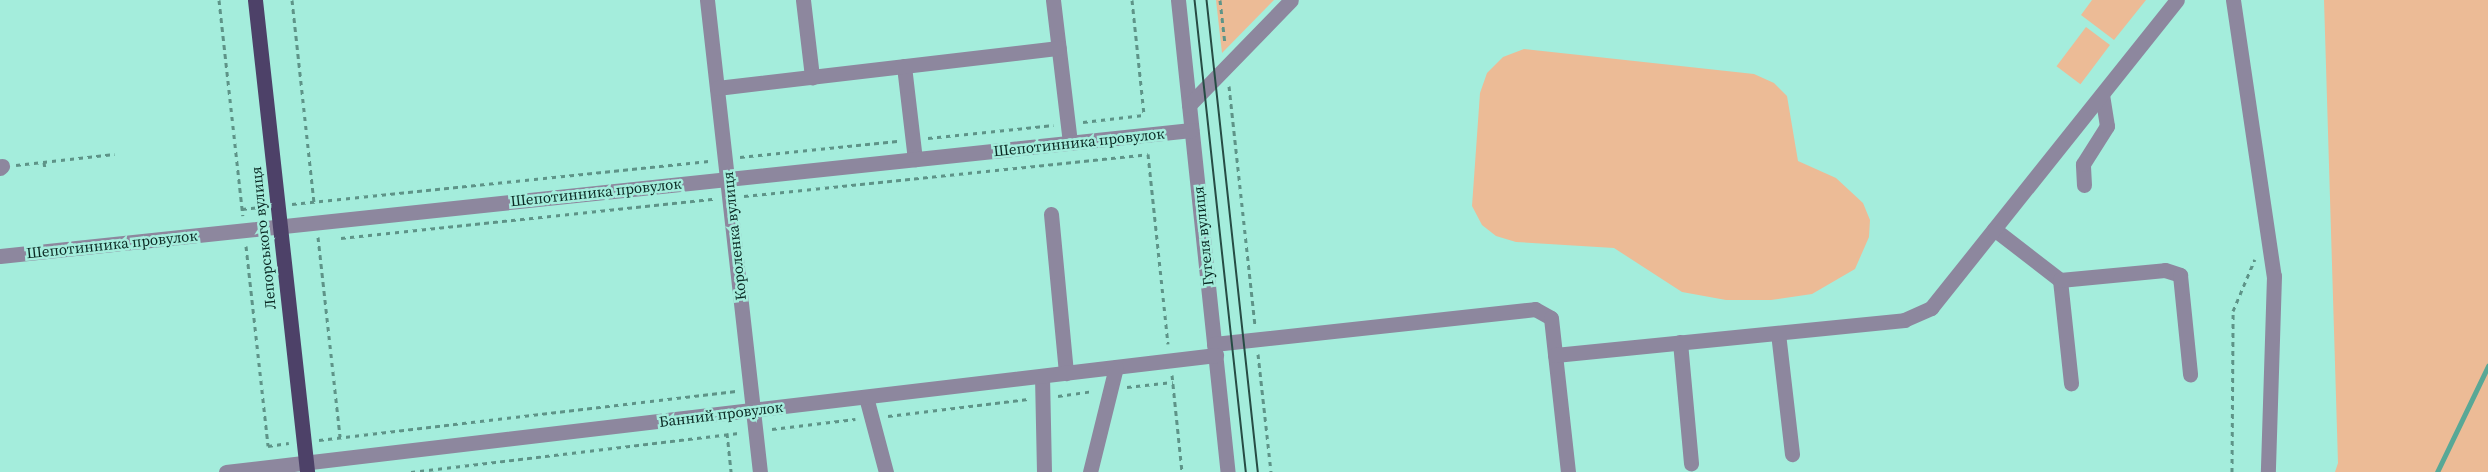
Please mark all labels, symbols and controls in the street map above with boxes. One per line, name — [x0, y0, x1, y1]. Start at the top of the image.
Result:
street label: Шепотинника провулок — [993, 124, 1165, 160]
street label: Лепорського вулиця — [247, 166, 279, 310]
street label: Короленка вулиця — [718, 171, 750, 301]
street label: Шепотинника провулок — [510, 174, 682, 210]
street label: Гугеля вулиця — [1189, 185, 1217, 287]
street label: Шепотинника провулок — [26, 226, 198, 262]
street label: Банний провулок — [658, 397, 784, 431]

